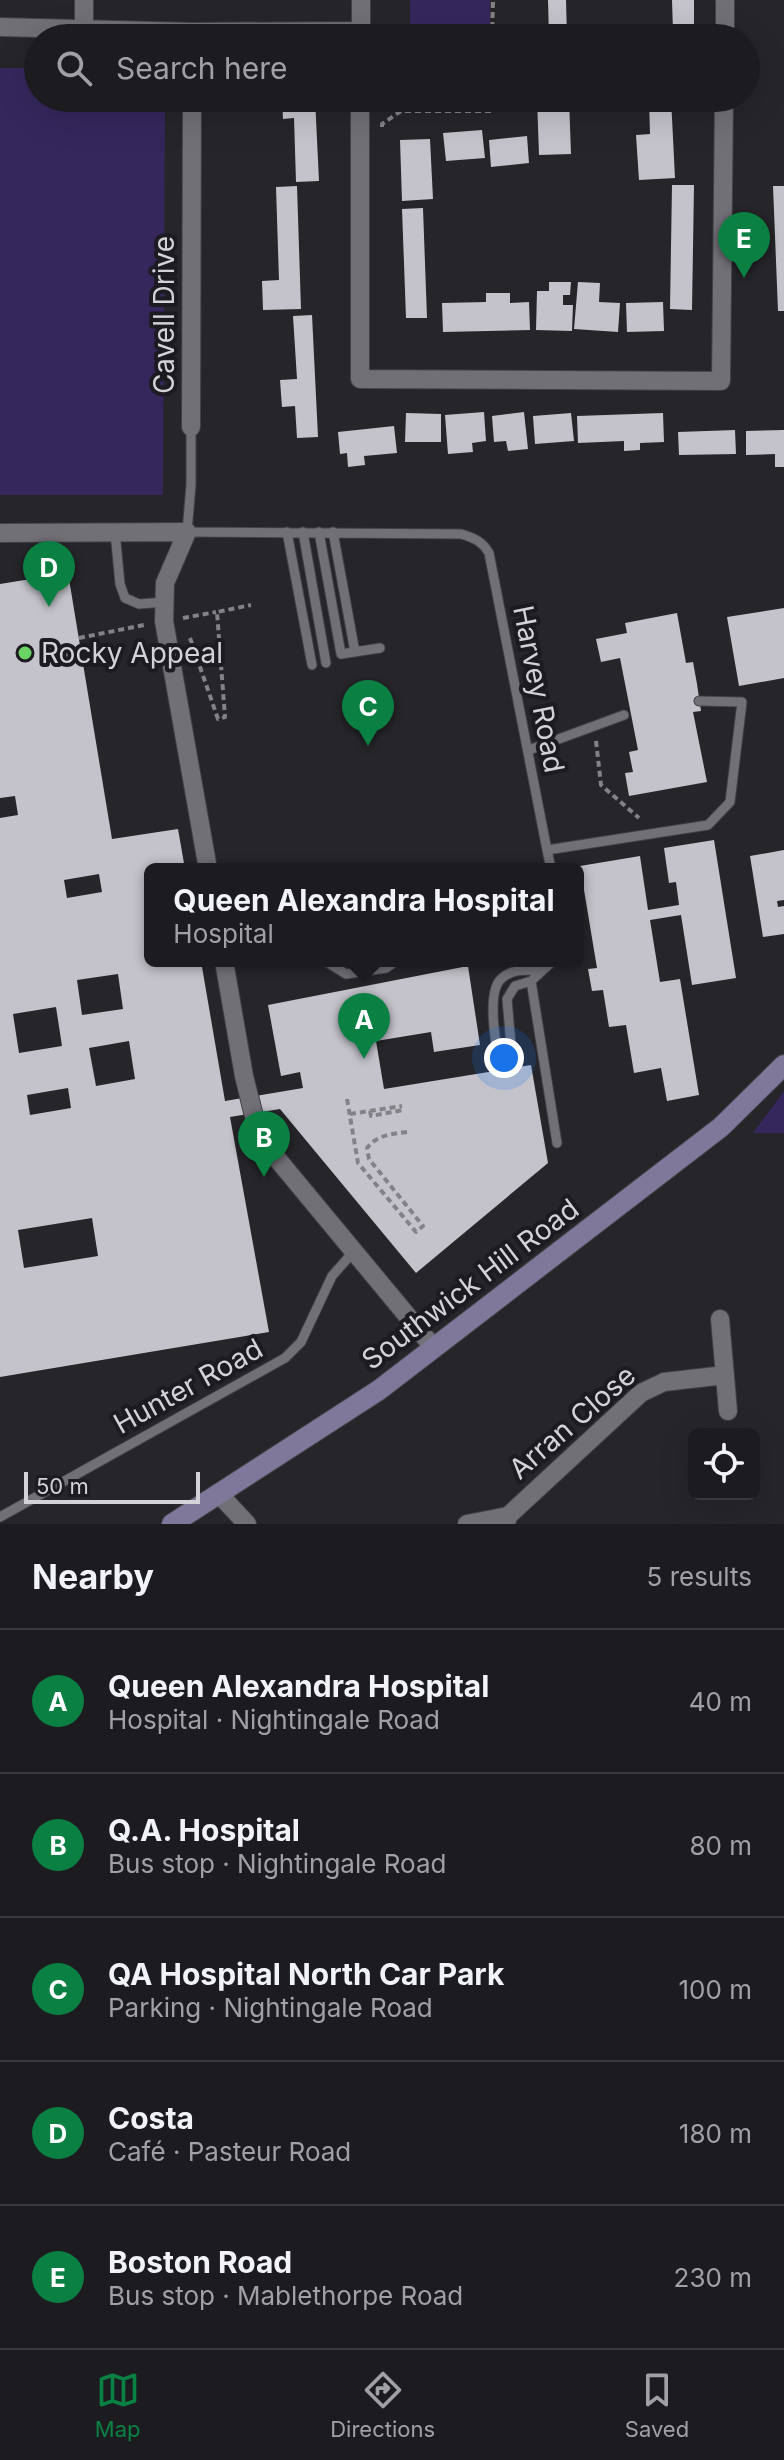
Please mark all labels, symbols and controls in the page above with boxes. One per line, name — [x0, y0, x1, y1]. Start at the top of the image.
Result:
search box — [24, 24, 760, 112]
icon: search — [52, 46, 96, 90]
text: Search here — [116, 50, 288, 86]
pin: E — [718, 212, 770, 278]
street label: Cavell Drive — [147, 236, 181, 394]
pin: D — [23, 541, 75, 607]
street label: Harvey Road — [506, 602, 572, 776]
place label: Rocky Appeal — [41, 636, 223, 670]
marker: Rocky Appeal — [16, 644, 34, 662]
pin: C — [342, 680, 394, 746]
popup — [144, 863, 584, 967]
text: Queen Alexandra Hospital — [173, 882, 555, 918]
text: Hospital — [173, 918, 274, 949]
pin: A — [338, 993, 390, 1059]
your location — [484, 1038, 524, 1078]
pin: B — [238, 1111, 290, 1177]
street label: Southwick Hill Road — [355, 1191, 585, 1377]
street label: Hunter Road — [108, 1331, 268, 1441]
street label: Arran Close — [502, 1358, 642, 1486]
map controls — [688, 1428, 760, 1500]
button: locate — [688, 1428, 760, 1500]
scale bar — [24, 1468, 200, 1504]
text: 50 m — [36, 1473, 89, 1499]
text: Nearby — [32, 1556, 154, 1597]
text: 5 results — [647, 1561, 752, 1592]
text: Queen Alexandra Hospital — [108, 1668, 489, 1704]
text: A — [48, 1686, 68, 1717]
text: 40 m — [689, 1686, 752, 1717]
text: Hospital · Nightingale Road — [108, 1704, 440, 1735]
text: Q.A. Hospital — [108, 1812, 300, 1848]
text: B — [49, 1830, 67, 1861]
text: 80 m — [689, 1830, 752, 1861]
text: Bus stop · Nightingale Road — [108, 1848, 446, 1879]
text: QA Hospital North Car Park — [108, 1956, 504, 1992]
text: C — [48, 1974, 68, 2005]
text: 100 m — [679, 1974, 752, 2005]
text: Parking · Nightingale Road — [108, 1992, 433, 2023]
text: Costa — [108, 2100, 194, 2136]
text: D — [49, 2118, 67, 2149]
text: 180 m — [679, 2118, 752, 2149]
text: Café · Pasteur Road — [108, 2136, 351, 2167]
text: Boston Road — [108, 2244, 292, 2280]
text: E — [50, 2262, 66, 2293]
text: 230 m — [674, 2262, 752, 2293]
text: Bus stop · Mablethorpe Road — [108, 2280, 463, 2311]
tab: Map — [95, 2368, 141, 2442]
tab: Directions — [330, 2368, 435, 2442]
tab: Saved — [625, 2368, 689, 2442]

